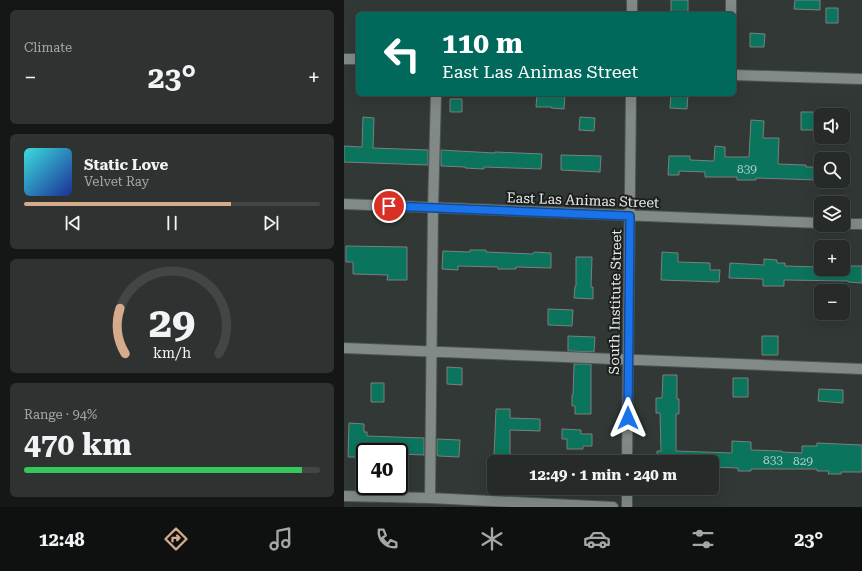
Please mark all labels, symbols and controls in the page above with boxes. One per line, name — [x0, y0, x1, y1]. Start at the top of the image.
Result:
text: 110 m — [442, 27, 523, 60]
icon: left — [376, 28, 428, 80]
text: Climate — [24, 40, 72, 55]
text: 23° — [148, 60, 196, 95]
text: East Las Animas Street — [442, 61, 638, 82]
text: − — [24, 65, 36, 90]
text: + — [308, 65, 320, 90]
map controls — [814, 108, 850, 320]
button: sound — [814, 108, 850, 144]
button: search — [814, 152, 850, 188]
text: Static Love — [84, 156, 168, 174]
house number: 839 — [737, 162, 757, 176]
text: Velvet Ray — [84, 174, 149, 189]
pin — [372, 189, 406, 223]
street label: East Las Animas Street — [506, 189, 660, 211]
icon: arrive — [378, 195, 400, 217]
button: layers — [814, 196, 850, 232]
icon: previous — [62, 212, 84, 234]
icon: pause — [161, 212, 183, 234]
icon: next — [260, 212, 282, 234]
street label: South Institute Street — [606, 229, 624, 375]
button: + — [814, 240, 850, 276]
button: − — [814, 284, 850, 320]
text: 29 — [149, 297, 195, 346]
text: km/h — [153, 344, 191, 360]
position arrow — [607, 397, 649, 439]
text: Range · 94% — [24, 407, 97, 422]
text: 470 km — [24, 427, 132, 462]
speed limit sign: 40 — [356, 443, 408, 495]
house number: 833 — [763, 453, 783, 467]
house number: 829 — [793, 454, 813, 468]
text: 12:49 · 1 min · 240 m — [529, 466, 677, 484]
icon: directions — [162, 525, 190, 553]
icon: music — [267, 525, 295, 553]
icon: phone — [373, 525, 401, 553]
icon: climate — [478, 525, 506, 553]
icon: car — [583, 525, 611, 553]
icon: filters — [689, 525, 717, 553]
text: 12:48 — [39, 529, 85, 550]
text: 23° — [794, 529, 823, 550]

